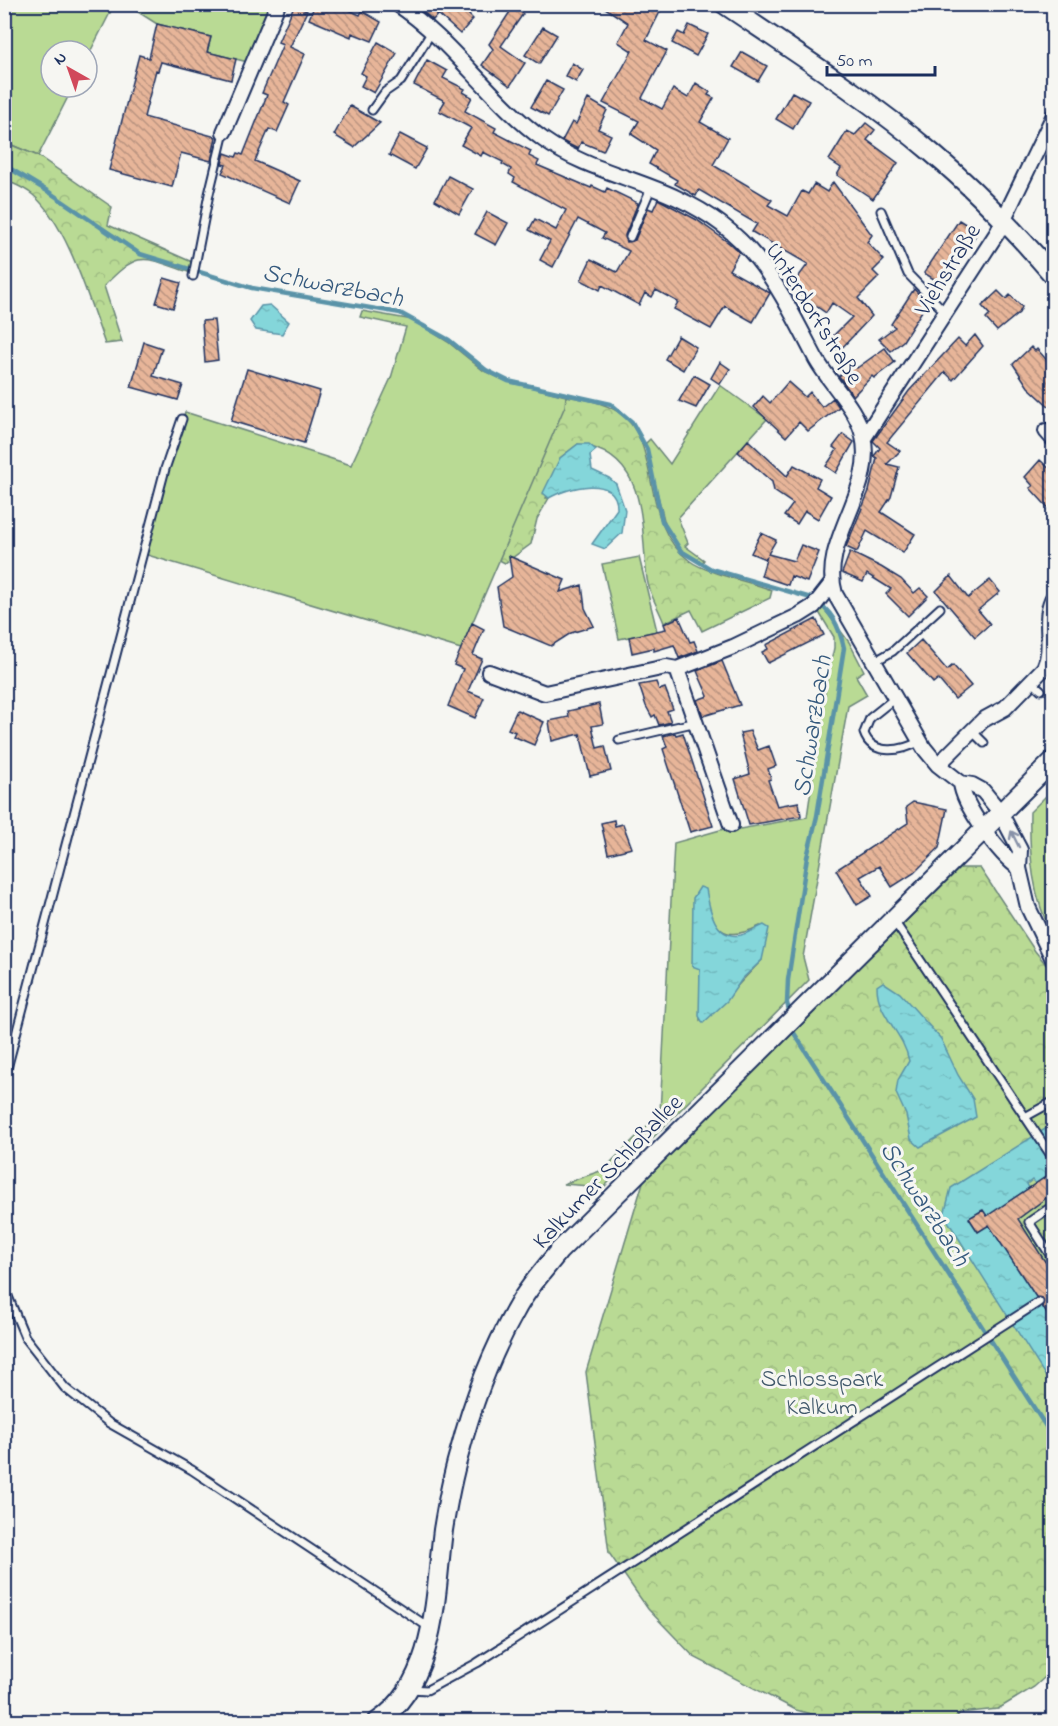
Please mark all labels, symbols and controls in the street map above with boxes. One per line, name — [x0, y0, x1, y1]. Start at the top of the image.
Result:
north arrow — [39, 39, 99, 99]
scale bar — [827, 39, 935, 77]
text: N — [49, 46, 73, 72]
text: 50 m — [836, 49, 873, 75]
street label: Viehstraße — [906, 217, 991, 324]
street label: Unterdorfstraße — [755, 236, 871, 392]
water label: Schwarzbach — [259, 255, 407, 319]
water label: Schwarzbach — [784, 653, 844, 800]
one-way arrow — [1008, 830, 1020, 848]
street label: Kalkumer Schloßallee — [525, 1087, 692, 1258]
water label: Schwarzbach — [869, 1135, 979, 1275]
park label: Schlosspark Kalkum — [761, 1363, 884, 1426]

